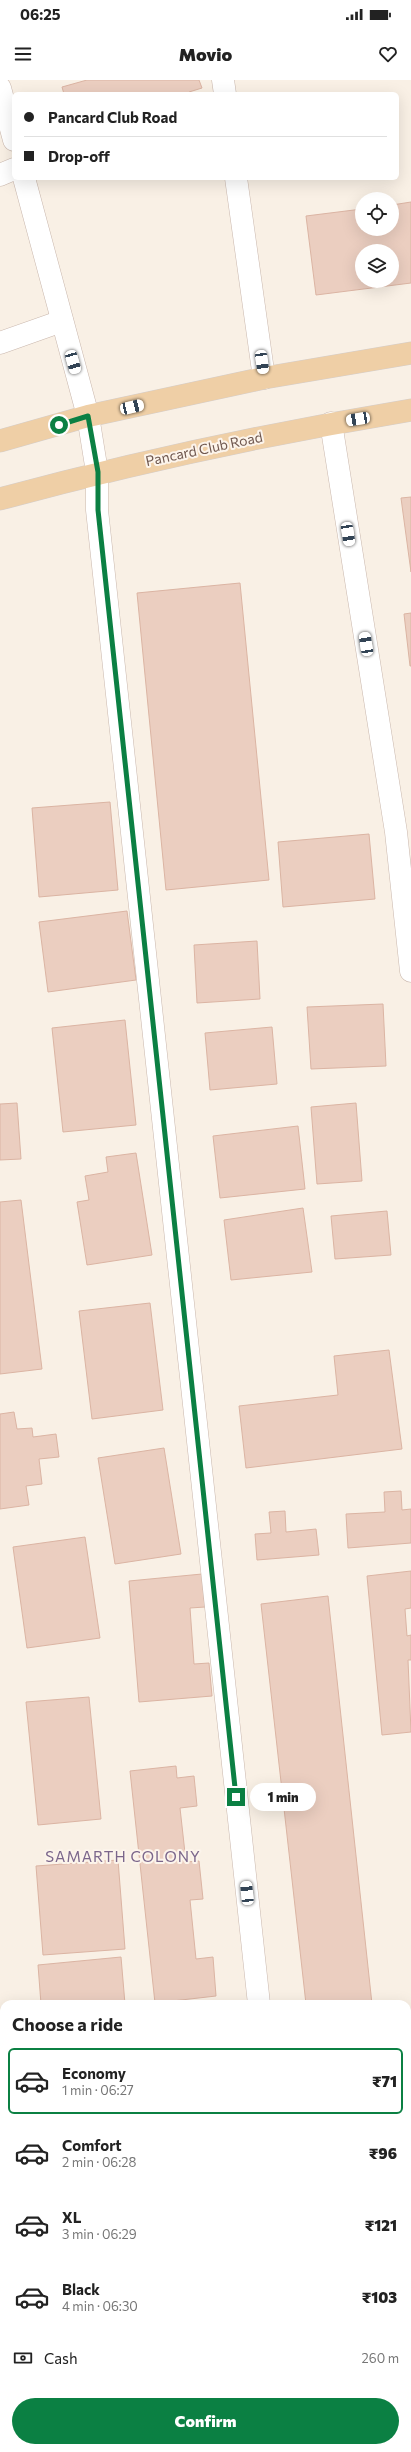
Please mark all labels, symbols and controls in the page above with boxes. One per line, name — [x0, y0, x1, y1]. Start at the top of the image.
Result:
text: 06:25 — [20, 5, 60, 23]
icon: menu — [12, 43, 34, 65]
text: Movio — [179, 43, 232, 65]
icon: heart — [377, 43, 399, 65]
text: Pancard Club Road — [48, 108, 177, 126]
text: Drop-off — [48, 147, 110, 165]
map controls — [355, 192, 399, 288]
button: locate — [355, 192, 399, 236]
button: layers — [355, 244, 399, 288]
car — [64, 349, 82, 375]
car — [254, 349, 270, 375]
car — [119, 398, 145, 416]
car — [345, 411, 371, 427]
route start — [50, 416, 68, 434]
street label: Pancard Club Road — [144, 428, 264, 469]
car — [340, 521, 356, 547]
car — [358, 631, 374, 657]
callout: 1 min — [250, 1783, 316, 1811]
route end — [227, 1788, 245, 1806]
text: 1 min — [267, 1789, 299, 1805]
district label: SAMARTH COLONY — [45, 1847, 201, 1865]
car — [240, 1880, 254, 1906]
text: Choose a ride — [12, 2013, 123, 2035]
icon: car — [14, 2063, 50, 2099]
text: Economy — [62, 2064, 126, 2082]
text: ₹71 — [372, 2072, 397, 2090]
text: 1 min · 06:27 — [62, 2082, 134, 2098]
icon: car — [14, 2135, 50, 2171]
text: Comfort — [62, 2136, 122, 2154]
text: ₹96 — [369, 2144, 397, 2162]
text: 2 min · 06:28 — [62, 2154, 136, 2170]
icon: car — [14, 2207, 50, 2243]
text: XL — [62, 2208, 81, 2226]
text: ₹121 — [365, 2216, 397, 2234]
text: 3 min · 06:29 — [62, 2226, 137, 2242]
icon: car — [14, 2279, 50, 2315]
text: Black — [62, 2280, 100, 2298]
text: ₹103 — [362, 2288, 397, 2306]
text: 4 min · 06:30 — [62, 2298, 138, 2314]
icon: cash — [12, 2347, 34, 2369]
text: Cash — [44, 2349, 78, 2367]
text: 260 m — [362, 2350, 399, 2366]
button: Confirm — [12, 2398, 399, 2444]

